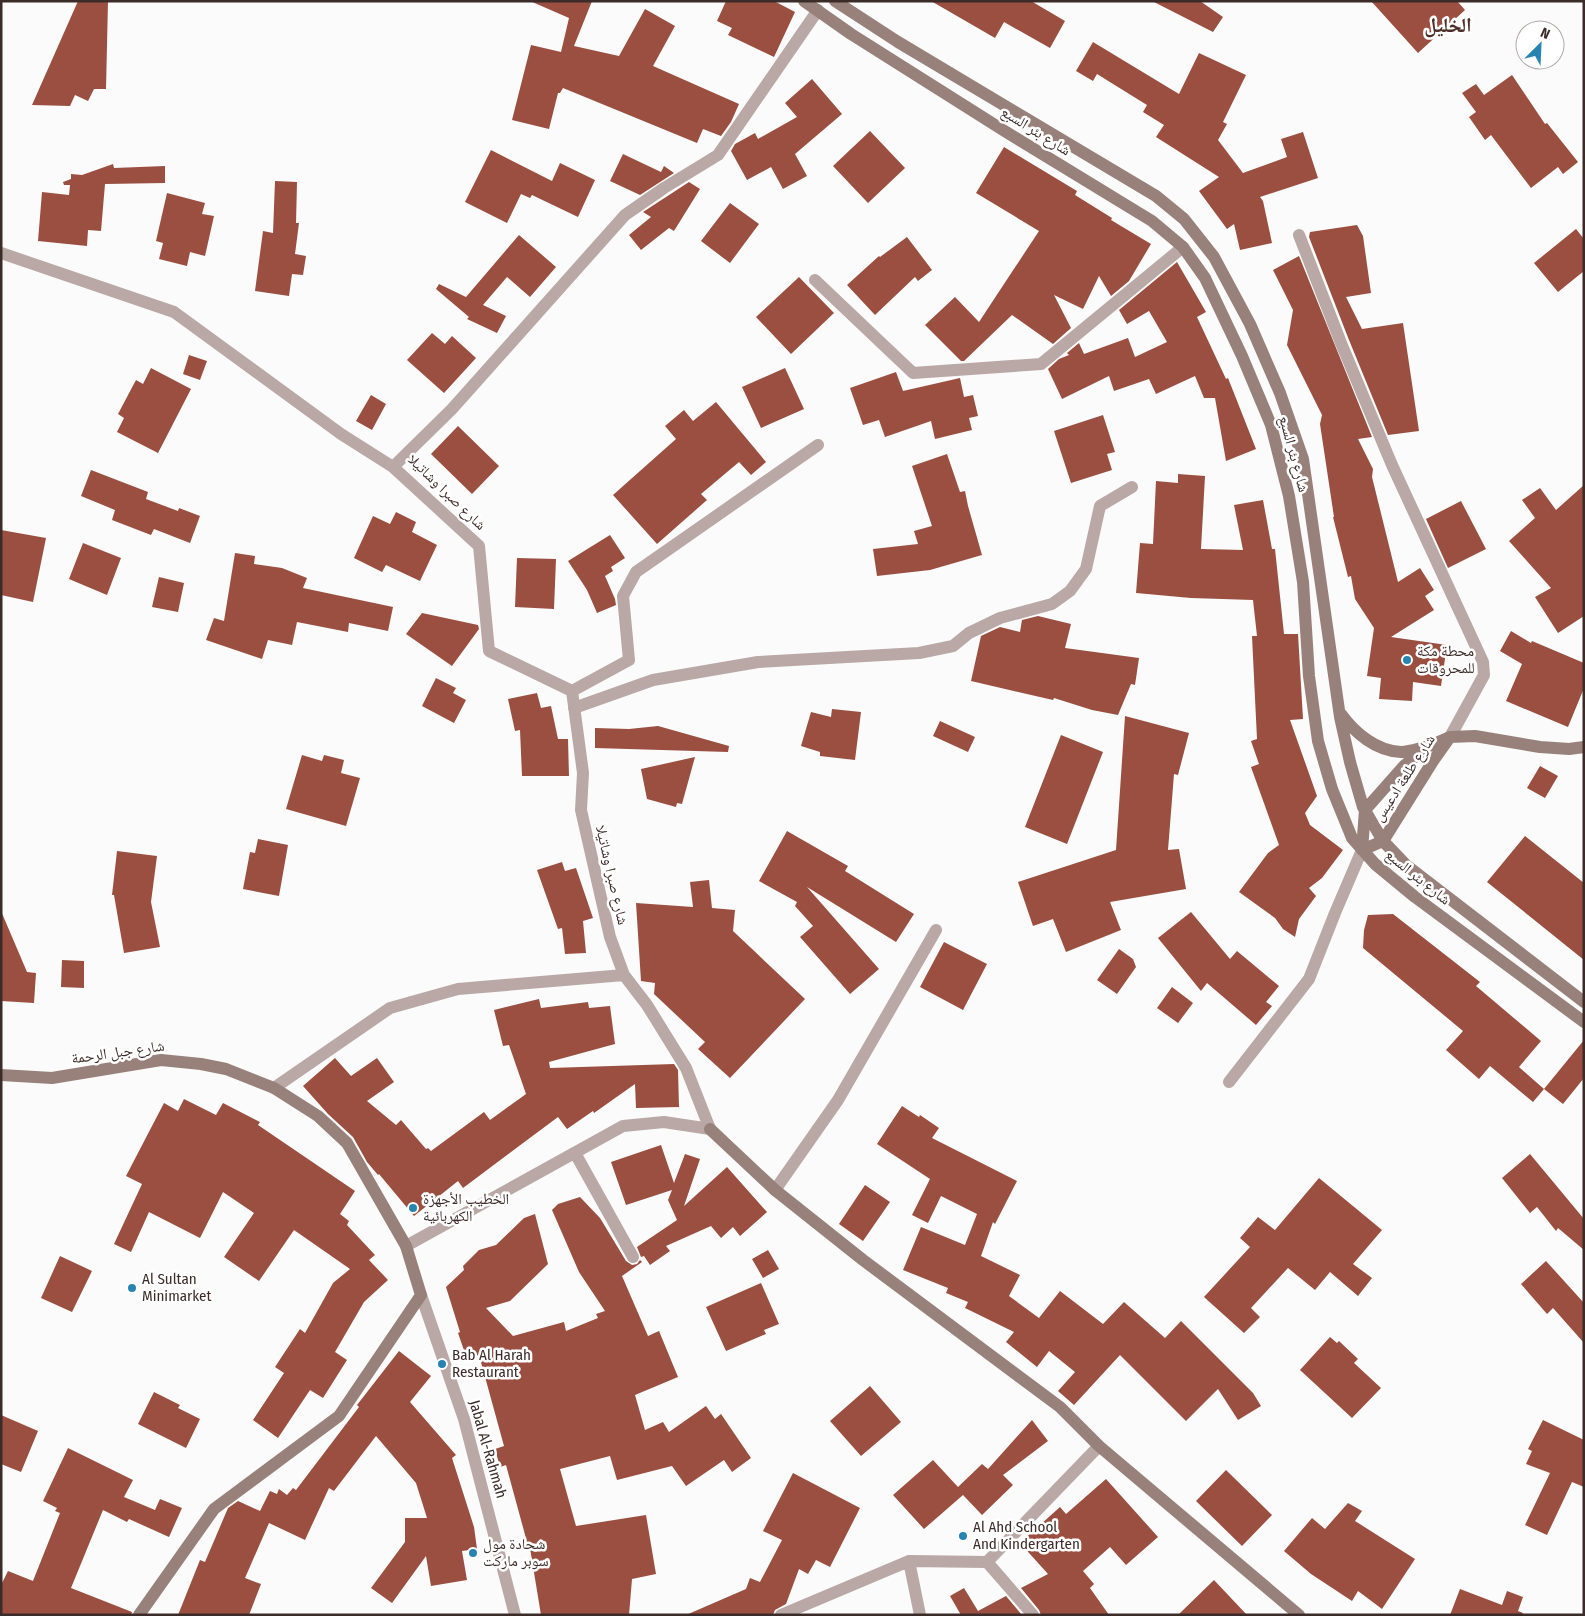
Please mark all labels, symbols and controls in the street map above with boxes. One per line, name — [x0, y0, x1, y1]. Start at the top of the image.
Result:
district label: الخليل — [1424, 13, 1472, 38]
north arrow — [1515, 20, 1565, 70]
text: N — [1538, 24, 1552, 43]
street label: شارع بئر السبع — [997, 103, 1074, 160]
street label: شارع بئر السبع — [1274, 414, 1313, 495]
street label: شارع صبرا وشاتيلا — [403, 450, 490, 535]
place label: محطة مكة للمحروقات — [1417, 642, 1475, 677]
marker: محطة مكة للمحروقات — [1401, 654, 1413, 666]
street label: شارع طلعة ادعيس — [1369, 731, 1440, 825]
street label: شارع صبرا وشاتيلا — [591, 823, 632, 927]
street label: شارع بئر السبع — [1381, 845, 1454, 910]
street label: شارع جبل الرحمة — [70, 1037, 166, 1068]
place label: الخطيب الأجهزة الكهربائية — [423, 1190, 509, 1225]
marker: الخطيب الأجهزة الكهربائية — [407, 1202, 419, 1214]
place label: Al Sultan Minimarket — [142, 1270, 212, 1305]
marker: Al Sultan Minimarket — [126, 1282, 138, 1294]
place label: Bab Al Harah Restaurant — [452, 1346, 531, 1381]
marker: Bab Al Harah Restaurant — [436, 1358, 448, 1370]
street label: Jabal Al-Rahmah — [465, 1398, 511, 1500]
place label: Al Ahd School And Kindergarten — [973, 1518, 1080, 1553]
marker: Al Ahd School And Kindergarten — [957, 1530, 969, 1542]
place label: شحادة مول سوبر ماركت — [483, 1535, 549, 1570]
marker: شحادة مول سوبر ماركت — [467, 1547, 479, 1559]

